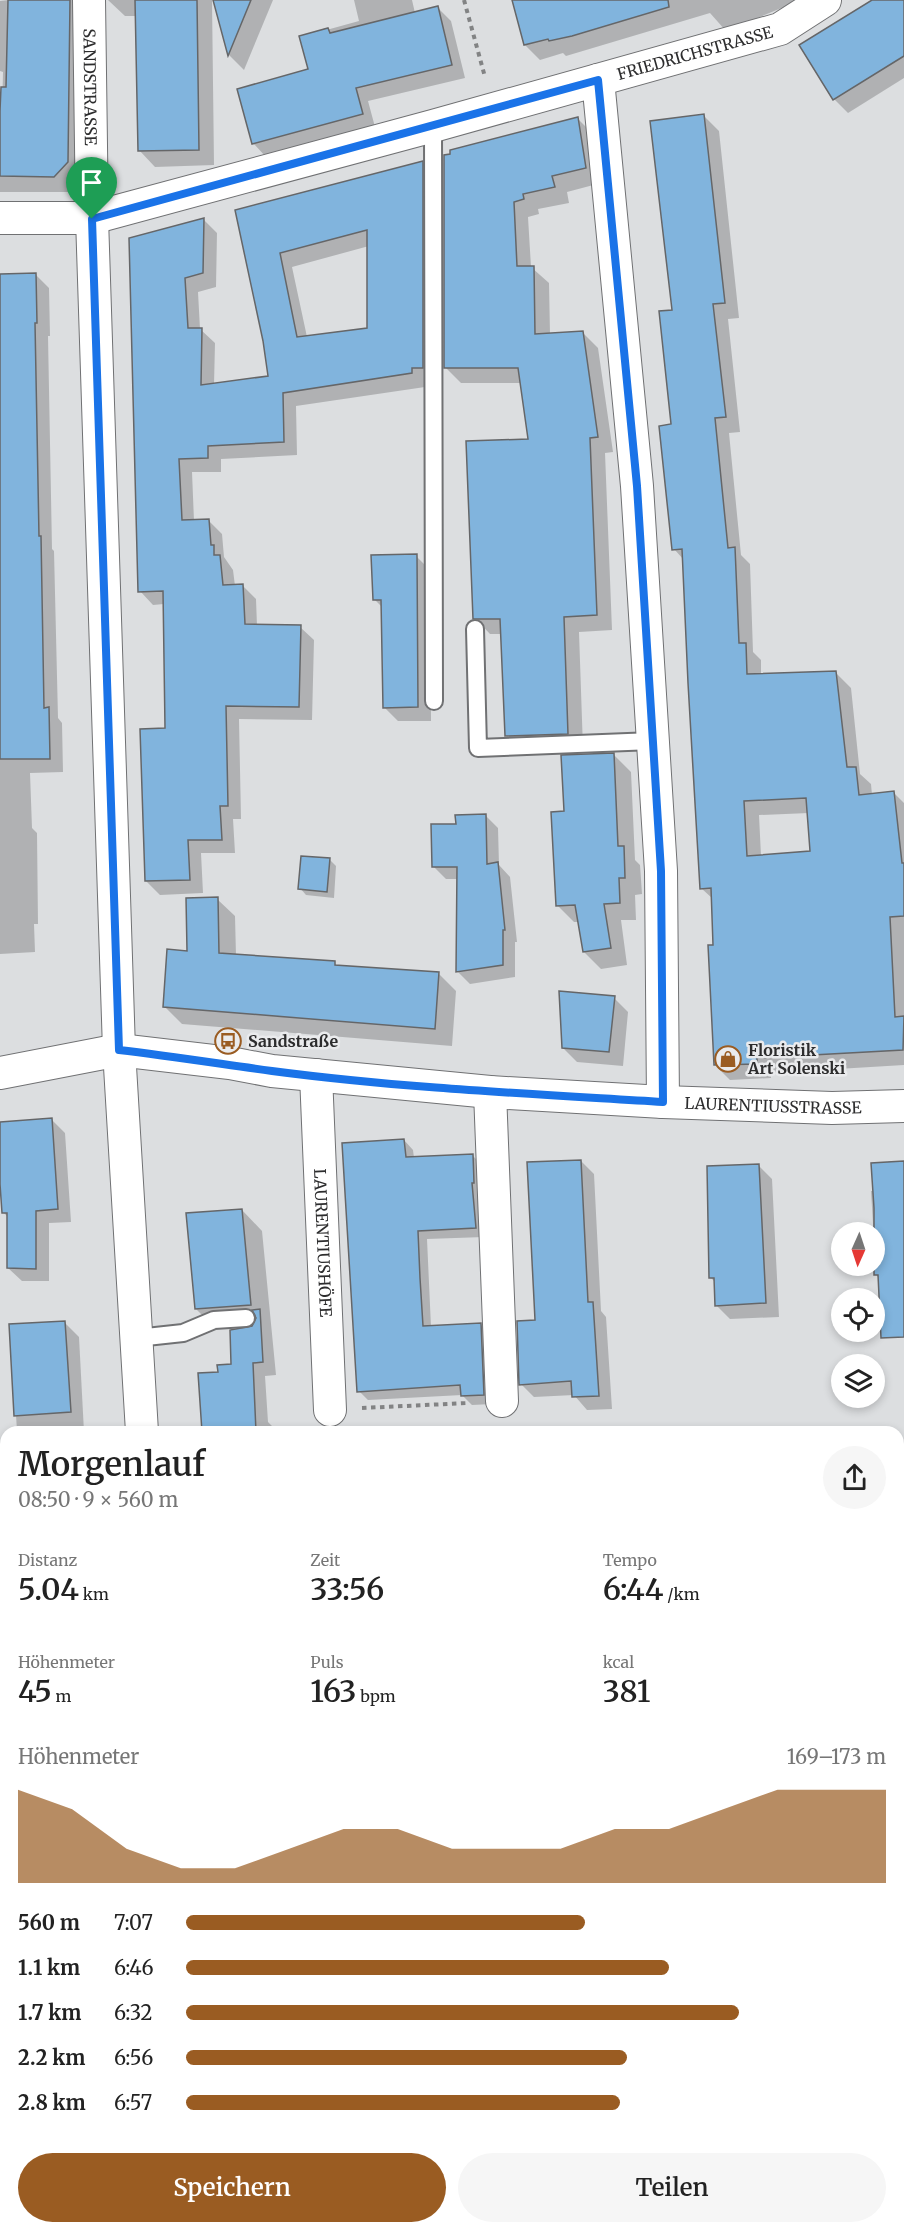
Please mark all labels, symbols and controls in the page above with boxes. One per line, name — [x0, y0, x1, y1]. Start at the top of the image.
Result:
street label: FRIEDRICHSTRASSE — [615, 21, 776, 84]
street label: SANDSTRASSE — [79, 28, 101, 147]
pin — [66, 157, 117, 219]
icon: arrive — [75, 166, 108, 199]
bus stop icon: Sandstraße — [213, 1026, 243, 1056]
place label: Sandstraße — [248, 1031, 338, 1051]
place label: Floristik Art Solenski — [747, 1040, 846, 1078]
shop icon: Floristik Art Solenski — [713, 1044, 743, 1074]
street label: LAURENTIUSSTRASSE — [684, 1093, 863, 1118]
street label: LAURENTIUSHÖFE — [310, 1168, 336, 1318]
north arrow — [831, 1222, 885, 1276]
map controls — [831, 1222, 885, 1408]
button: locate — [831, 1288, 885, 1342]
button: layers — [831, 1354, 885, 1408]
text: Morgenlauf — [18, 1444, 205, 1485]
button: share — [823, 1446, 886, 1509]
text: 08:50 · 9 × 560 m — [18, 1487, 178, 1512]
text: Distanz — [18, 1550, 77, 1570]
text: Zeit — [310, 1550, 340, 1570]
text: Tempo — [603, 1550, 657, 1570]
text: 5.04 — [18, 1570, 79, 1608]
text: 33:56 — [310, 1570, 384, 1608]
text: 6:44 — [603, 1570, 664, 1608]
text: km — [79, 1584, 109, 1604]
text: /km — [664, 1584, 700, 1604]
text: Höhenmeter — [18, 1652, 115, 1672]
text: Puls — [310, 1652, 344, 1672]
text: kcal — [603, 1652, 634, 1672]
text: 45 — [18, 1672, 52, 1710]
text: 163 — [310, 1672, 357, 1710]
text: 381 — [603, 1672, 650, 1710]
text: m — [52, 1686, 72, 1706]
text: bpm — [357, 1686, 396, 1706]
text: Höhenmeter — [18, 1744, 139, 1769]
text: 169–173 m — [787, 1744, 886, 1769]
text: 560 m — [18, 1910, 80, 1935]
text: 7:07 — [114, 1910, 153, 1935]
text: 1.1 km — [18, 1955, 80, 1980]
text: 6:46 — [114, 1955, 154, 1980]
text: 1.7 km — [18, 2000, 81, 2025]
text: 6:32 — [114, 2000, 152, 2025]
text: 2.2 km — [18, 2045, 85, 2070]
text: 6:56 — [114, 2045, 153, 2070]
text: 2.8 km — [18, 2090, 86, 2115]
text: 6:57 — [114, 2090, 152, 2115]
button: Speichern — [18, 2153, 446, 2222]
button: Teilen — [458, 2153, 886, 2222]

